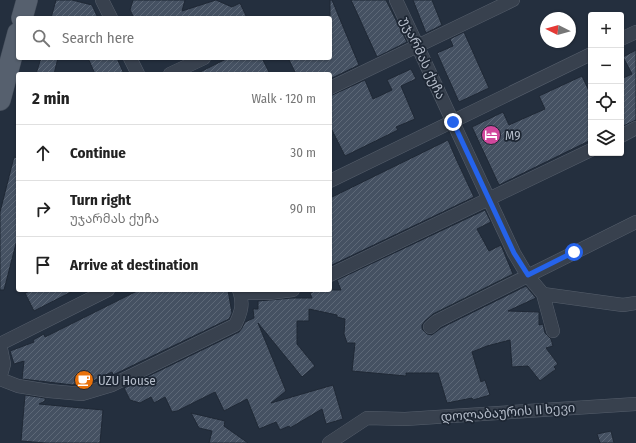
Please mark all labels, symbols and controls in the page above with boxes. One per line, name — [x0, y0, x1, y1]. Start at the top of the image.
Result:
north arrow — [540, 12, 576, 48]
map controls — [588, 12, 624, 156]
button: + — [588, 12, 624, 48]
street label: უჯარმას ქუჩა — [397, 14, 449, 102]
search box — [16, 16, 332, 60]
icon: search — [30, 27, 52, 49]
text: Search here — [62, 29, 134, 47]
button: − — [588, 48, 624, 84]
button: locate — [588, 84, 624, 120]
text: 2 min — [32, 88, 70, 109]
text: Walk · 120 m — [251, 91, 316, 106]
route end — [444, 113, 462, 131]
button: layers — [588, 120, 624, 156]
hotel icon: M9 — [480, 124, 502, 146]
place label: M9 — [505, 128, 521, 143]
icon: ahead — [32, 142, 54, 164]
text: Continue — [70, 144, 126, 162]
text: 30 m — [290, 145, 316, 160]
text: Turn right — [70, 191, 131, 209]
icon: right — [32, 198, 54, 220]
text: 90 m — [290, 201, 316, 216]
text: უჯარმას ქუჩა — [70, 211, 159, 226]
route start — [565, 243, 583, 261]
icon: arrive — [32, 254, 54, 276]
text: Arrive at destination — [70, 256, 198, 274]
cafe icon: UZU House — [73, 369, 95, 391]
place label: UZU House — [98, 373, 156, 388]
street label: დოლაბაურის II ხევი — [440, 400, 576, 425]

